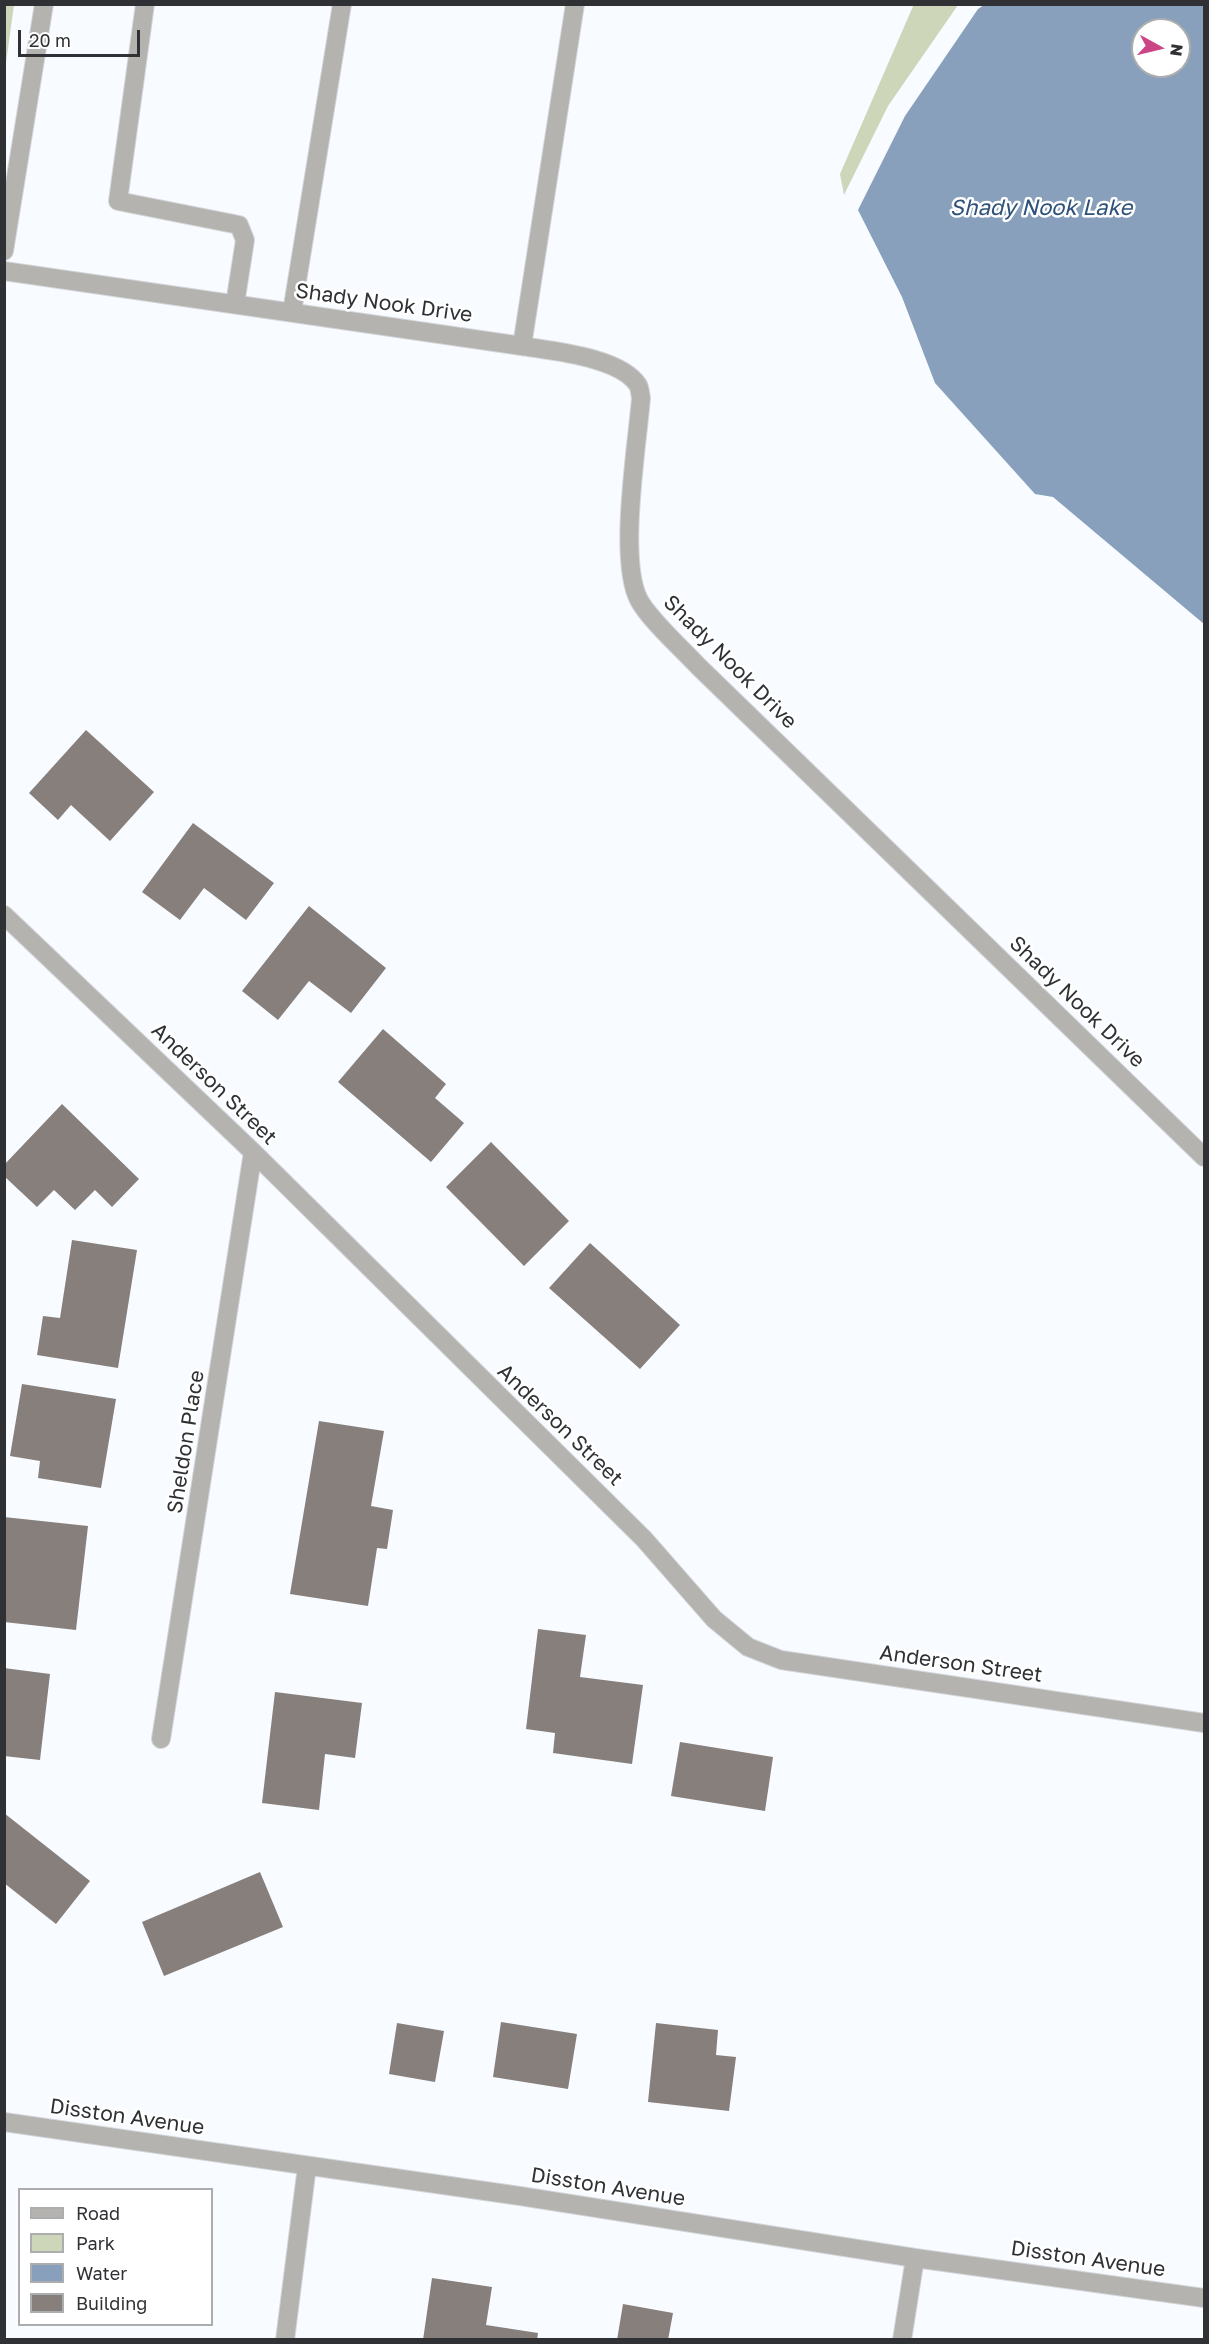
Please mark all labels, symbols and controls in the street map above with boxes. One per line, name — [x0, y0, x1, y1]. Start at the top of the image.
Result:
scale bar — [21, 18, 142, 56]
north arrow — [1131, 18, 1191, 78]
text: 20 m — [29, 29, 71, 51]
text: N — [1166, 43, 1188, 58]
water label: Shady Nook Lake — [950, 195, 1132, 221]
street label: Shady Nook Drive — [294, 278, 474, 328]
street label: Shady Nook Drive — [658, 590, 802, 734]
street label: Shady Nook Drive — [1004, 931, 1150, 1073]
street label: Anderson Street — [146, 1018, 282, 1150]
street label: Anderson Street — [492, 1359, 628, 1491]
street label: Sheldon Place — [162, 1369, 210, 1515]
street label: Anderson Street — [878, 1640, 1044, 1688]
street label: Disston Avenue — [48, 2094, 206, 2140]
street label: Disston Avenue — [529, 2162, 687, 2212]
legend — [18, 2188, 213, 2326]
text: Road — [76, 2202, 120, 2224]
text: Park — [76, 2232, 115, 2254]
street label: Disston Avenue — [1009, 2236, 1167, 2282]
text: Water — [76, 2262, 127, 2284]
text: Building — [76, 2292, 147, 2314]

